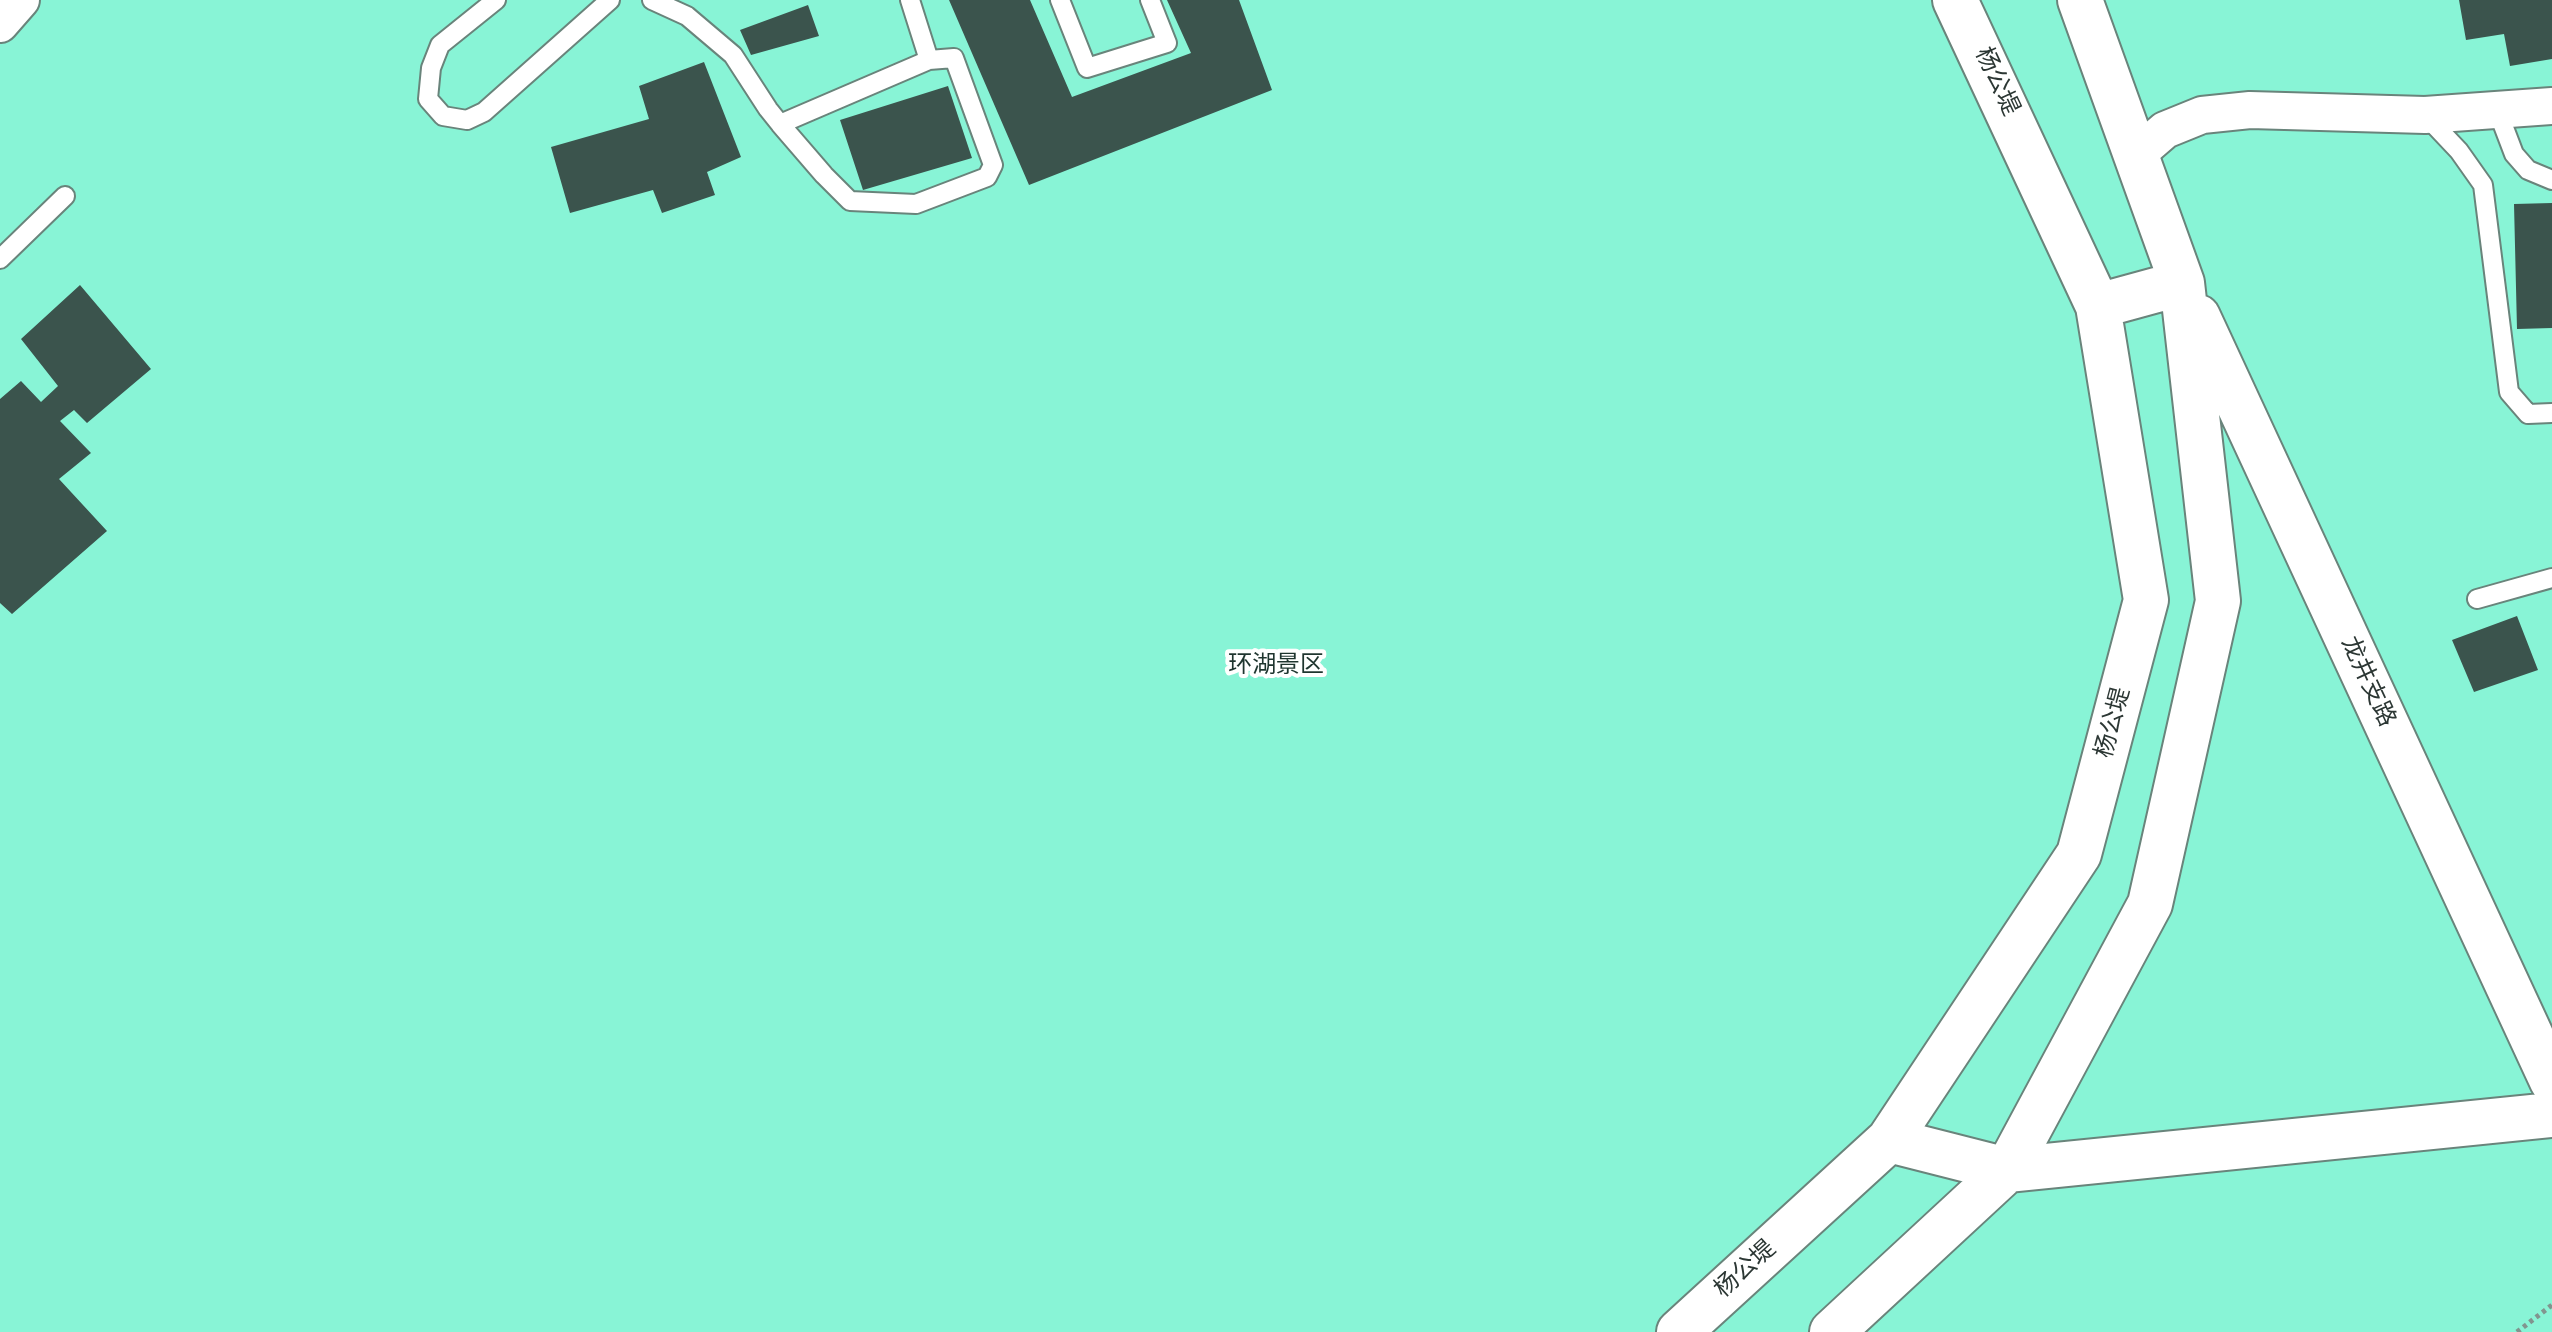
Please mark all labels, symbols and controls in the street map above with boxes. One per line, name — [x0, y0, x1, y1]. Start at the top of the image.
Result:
street label: 杨公堤 — [1968, 43, 2024, 121]
street label: 龙井支路 — [2334, 632, 2400, 732]
park label: 环湖景区 — [1228, 652, 1324, 680]
street label: 杨公堤 — [2091, 684, 2137, 762]
street label: 杨公堤 — [1710, 1235, 1782, 1305]

